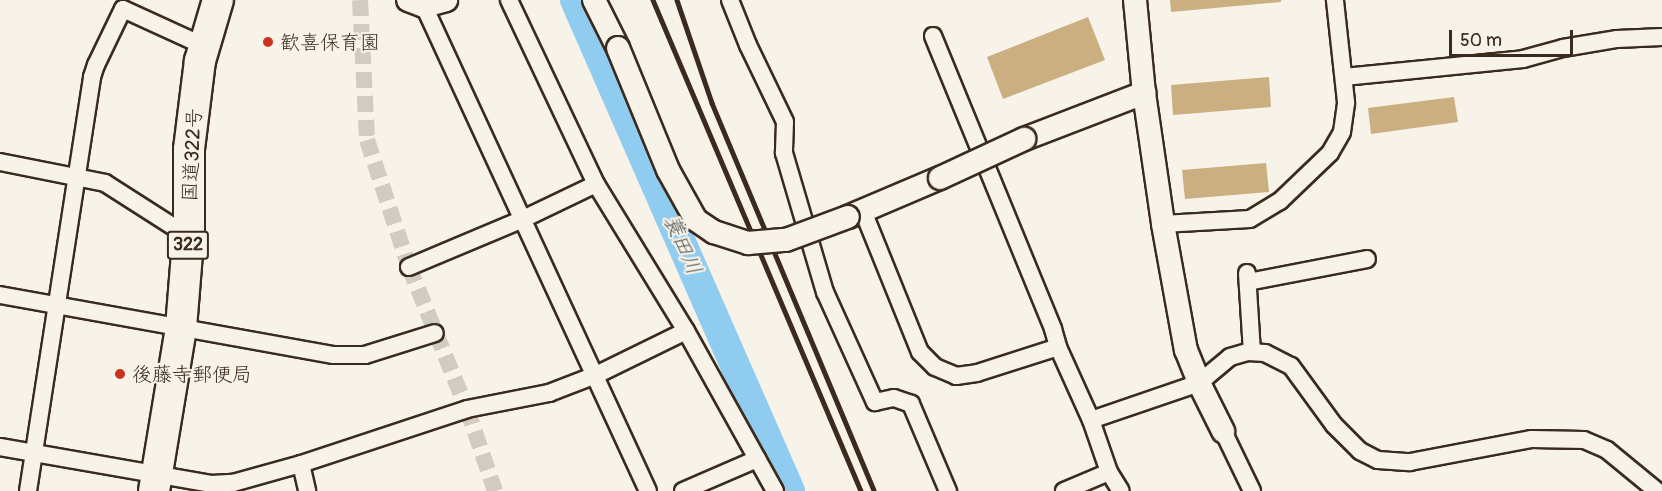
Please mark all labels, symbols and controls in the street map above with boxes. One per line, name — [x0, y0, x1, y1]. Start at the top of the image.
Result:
scale bar — [1452, 18, 1576, 56]
text: 50 m — [1460, 29, 1502, 52]
place label: 歓喜保育園 — [280, 30, 380, 54]
marker: 歓喜保育園 — [261, 35, 275, 49]
street label: 国道322号 — [178, 108, 206, 202]
water label: 蓑田川 — [658, 211, 706, 279]
road number: 322 — [166, 230, 210, 260]
place label: 後藤寺郵便局 — [132, 362, 252, 386]
marker: 後藤寺郵便局 — [113, 367, 127, 381]

